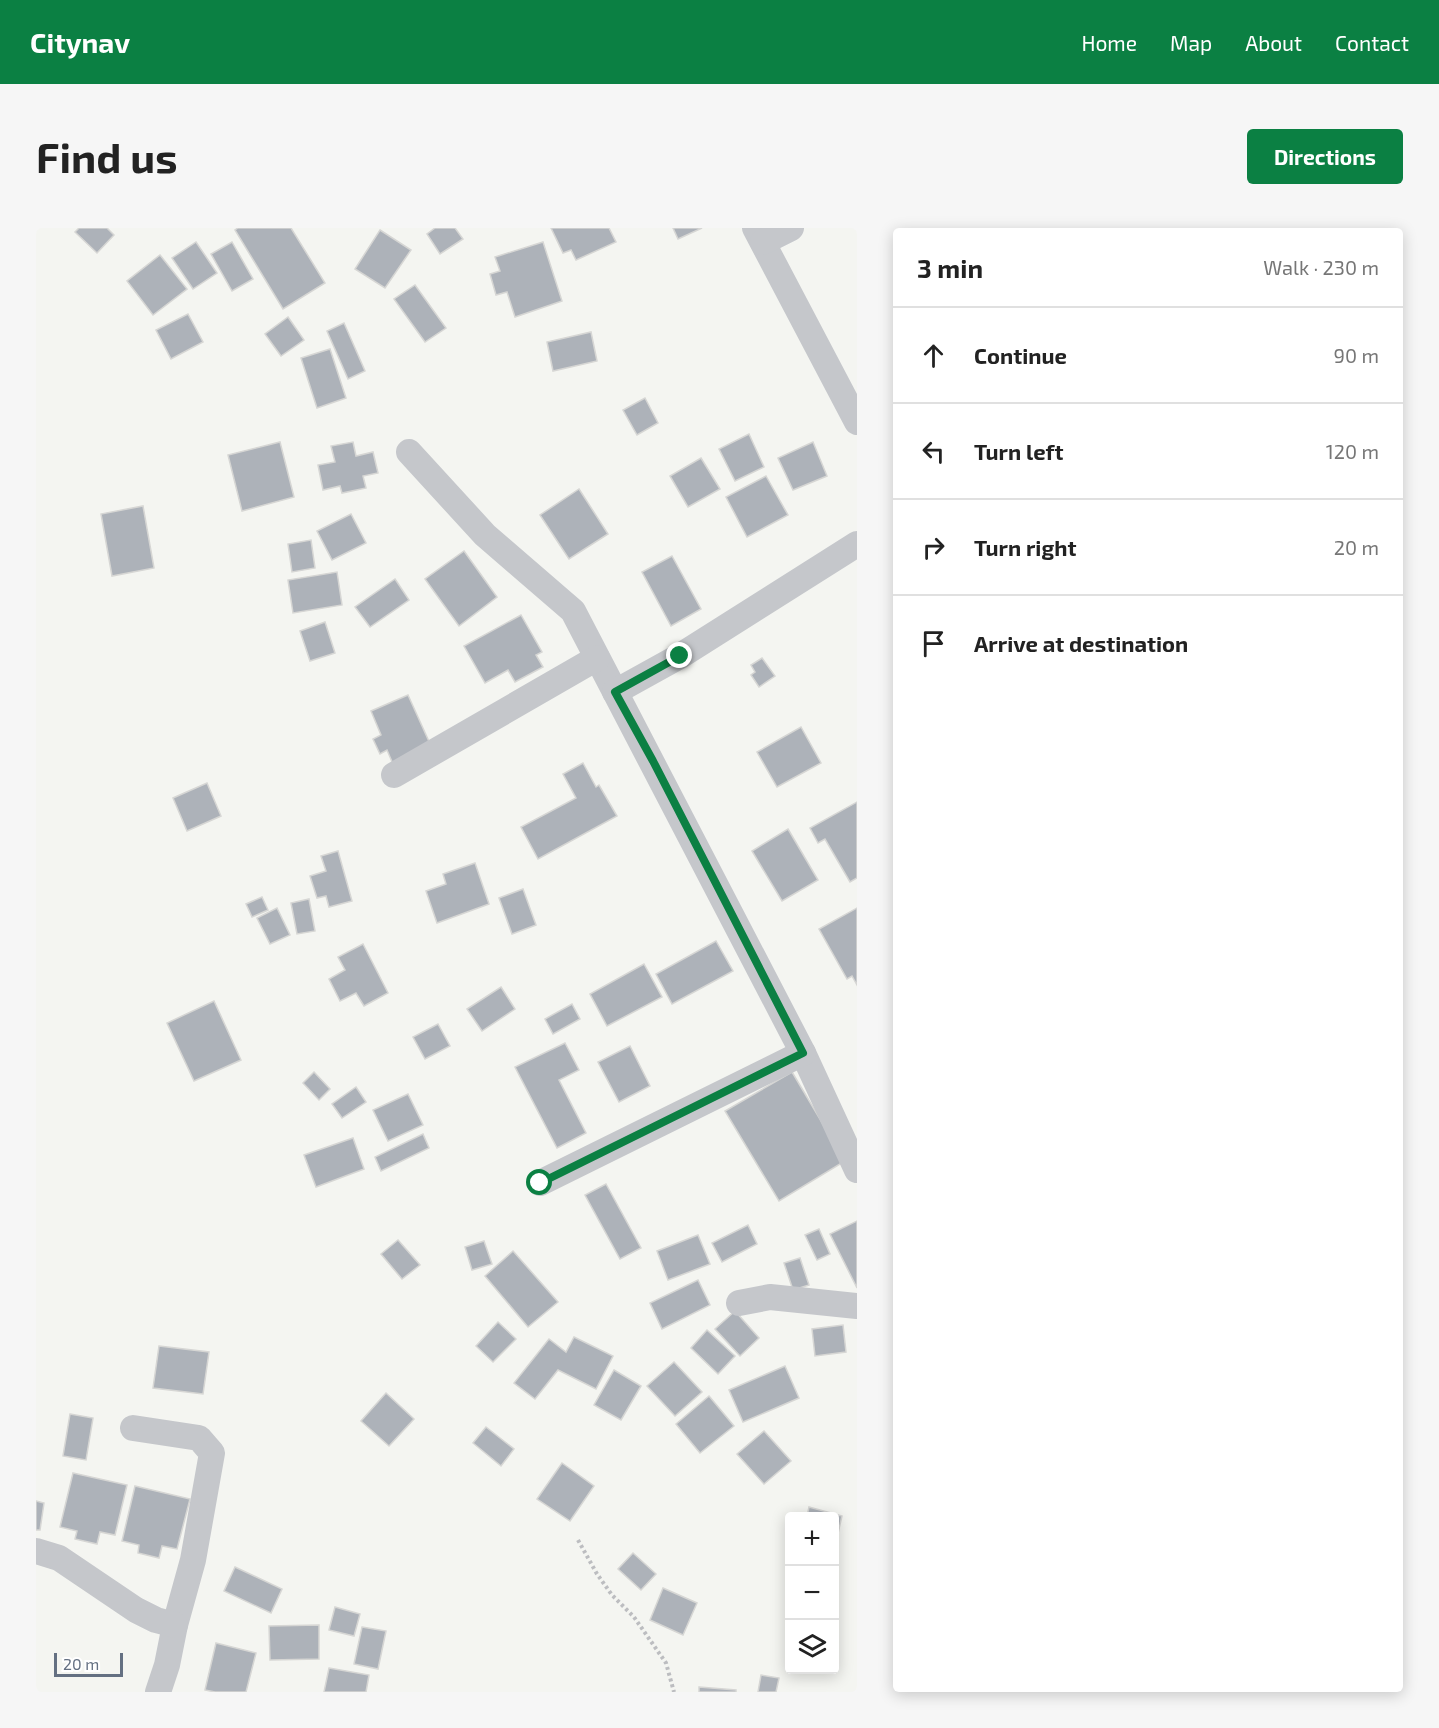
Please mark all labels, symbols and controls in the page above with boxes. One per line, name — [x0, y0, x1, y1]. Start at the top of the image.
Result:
text: Citynav — [30, 25, 130, 59]
text: Home — [1081, 30, 1137, 55]
text: Map — [1170, 30, 1212, 55]
text: About — [1245, 30, 1302, 55]
text: Contact — [1335, 30, 1409, 55]
button: Directions — [1247, 129, 1403, 184]
text: Find us — [36, 131, 178, 181]
text: 3 min — [917, 252, 983, 283]
text: Walk · 230 m — [1263, 255, 1379, 279]
icon: ahead — [917, 339, 950, 372]
text: Continue — [974, 342, 1067, 368]
text: 90 m — [1334, 343, 1379, 367]
icon: left — [917, 435, 950, 468]
text: Turn left — [974, 438, 1063, 464]
text: 120 m — [1326, 439, 1379, 463]
icon: right — [917, 531, 950, 564]
text: Turn right — [974, 534, 1076, 560]
text: 20 m — [1334, 535, 1379, 559]
icon: arrive — [917, 627, 950, 660]
text: Arrive at destination — [974, 630, 1188, 656]
route end — [666, 642, 692, 668]
route start — [526, 1169, 552, 1195]
map controls — [785, 1512, 839, 1674]
button: + — [785, 1512, 839, 1566]
button: − — [785, 1566, 839, 1620]
button: layers — [785, 1620, 839, 1674]
scale bar — [54, 1650, 123, 1678]
text: 20 m — [63, 1654, 99, 1673]

